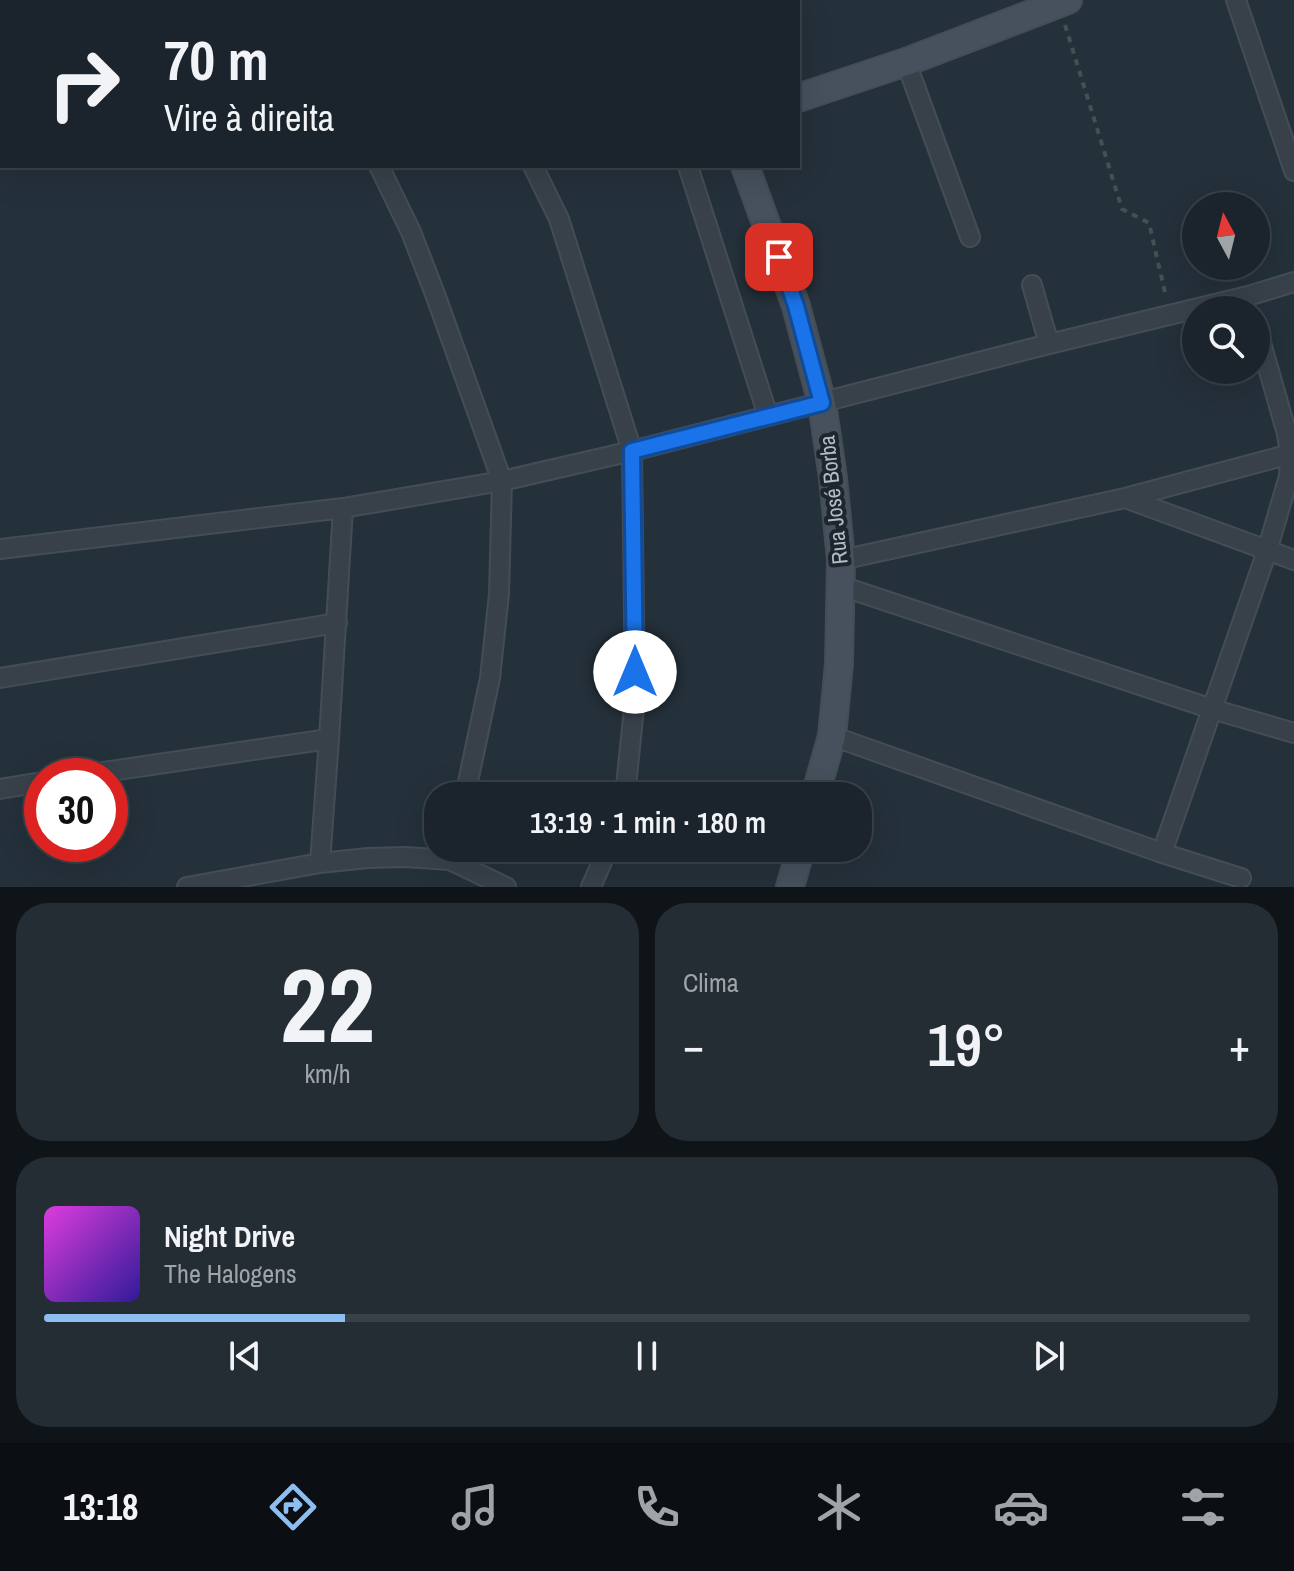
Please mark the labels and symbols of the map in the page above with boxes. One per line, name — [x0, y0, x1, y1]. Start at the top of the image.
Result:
north arrow — [1182, 192, 1270, 280]
pin — [745, 223, 813, 291]
street label: Rua José Borba — [811, 434, 855, 566]
position arrow — [593, 630, 677, 714]
speed limit sign: 30 — [24, 758, 128, 862]

